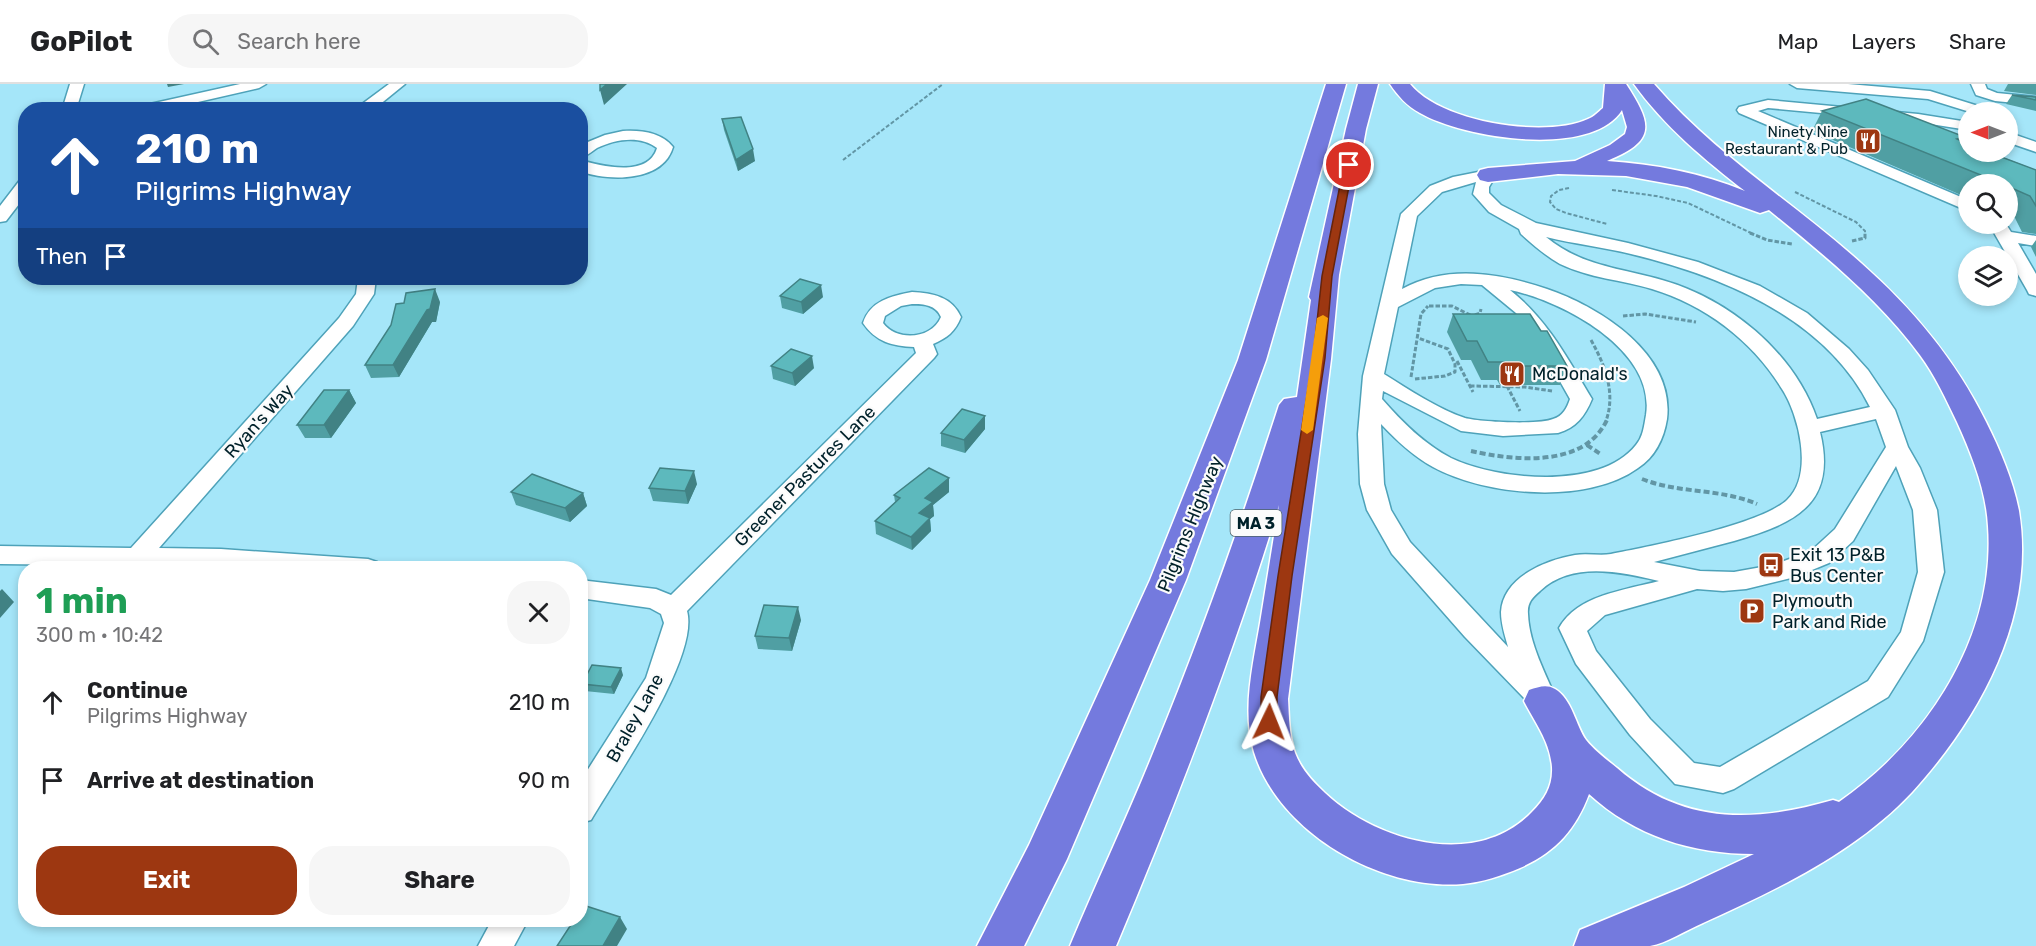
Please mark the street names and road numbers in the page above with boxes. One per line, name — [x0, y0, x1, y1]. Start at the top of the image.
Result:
street label: Ryan's Way — [220, 379, 298, 463]
street label: Greener Pastures Lane — [730, 401, 880, 551]
street label: Pilgrims Highway — [1153, 453, 1227, 595]
road number: MA 3 — [1230, 510, 1282, 536]
street label: Braley Lane — [602, 670, 668, 766]

